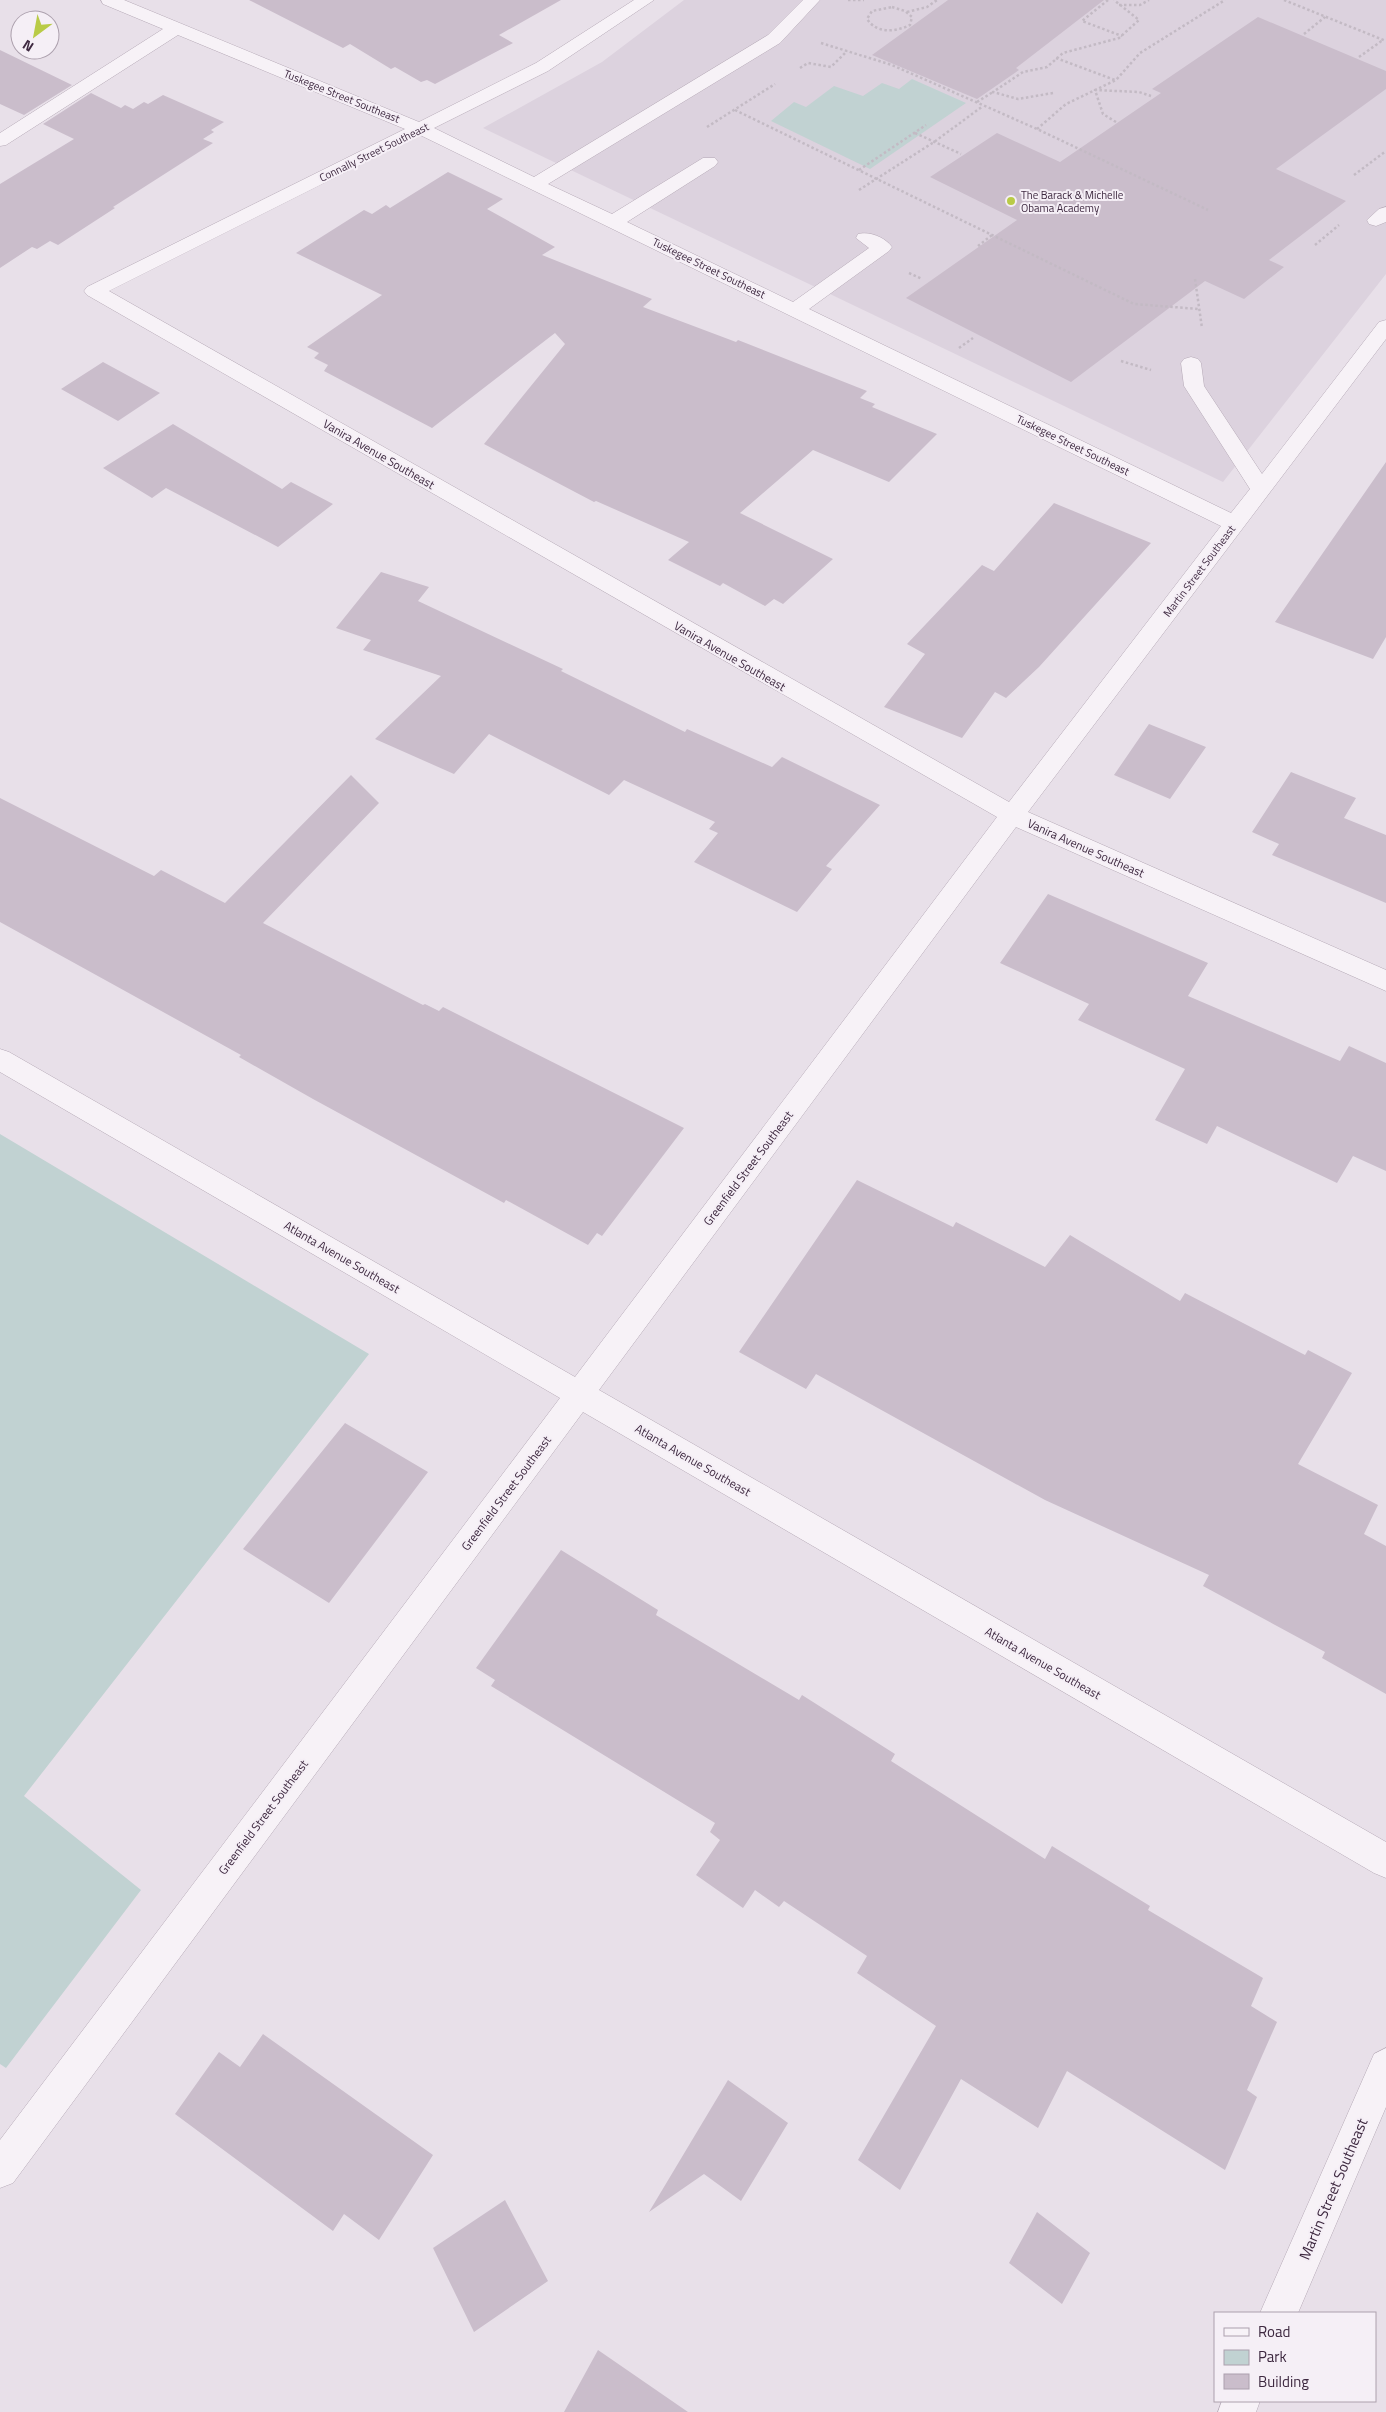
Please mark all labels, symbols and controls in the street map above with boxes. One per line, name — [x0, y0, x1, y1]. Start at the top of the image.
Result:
north arrow — [10, 10, 60, 60]
text: N — [18, 35, 38, 58]
street label: Tuskegee Street Southeast — [282, 65, 403, 127]
street label: Connally Street Southeast — [317, 118, 432, 185]
place label: The Barack & Michelle Obama Academy — [1021, 187, 1124, 216]
marker: The Barack & Michelle Obama Academy — [1005, 195, 1017, 207]
street label: Tuskegee Street Southeast — [650, 234, 768, 302]
street label: Tuskegee Street Southeast — [1014, 411, 1132, 479]
street label: Vanira Avenue Southeast — [319, 414, 439, 494]
street label: Martin Street Southeast — [1159, 522, 1239, 620]
street label: Vanira Avenue Southeast — [670, 616, 790, 696]
street label: Vanira Avenue Southeast — [1024, 814, 1148, 883]
street label: Greenfield Street Southeast — [698, 1106, 798, 1230]
street label: Atlanta Avenue Southeast — [280, 1216, 404, 1298]
street label: Atlanta Avenue Southeast — [631, 1419, 755, 1501]
street label: Greenfield Street Southeast — [456, 1431, 556, 1555]
street label: Atlanta Avenue Southeast — [981, 1622, 1105, 1704]
street label: Greenfield Street Southeast — [213, 1755, 313, 1879]
street label: Martin Street Southeast — [1293, 2114, 1374, 2263]
legend — [1214, 2312, 1376, 2402]
text: Road — [1258, 2320, 1290, 2343]
text: Park — [1258, 2345, 1287, 2368]
text: Building — [1258, 2370, 1309, 2393]

